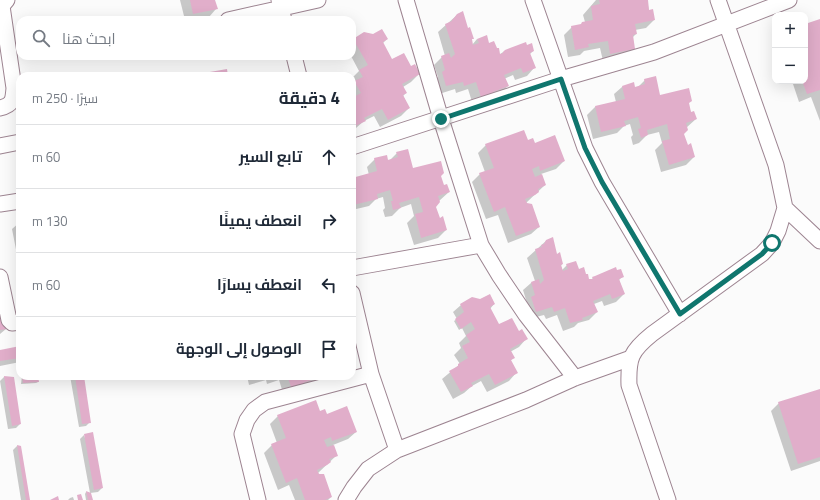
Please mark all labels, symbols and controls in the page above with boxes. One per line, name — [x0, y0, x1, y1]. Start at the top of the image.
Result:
map controls — [772, 12, 808, 84]
button: + — [772, 12, 808, 48]
search box — [16, 16, 356, 60]
icon: search — [30, 27, 52, 49]
text: ابحث هنا — [62, 27, 115, 50]
button: − — [772, 48, 808, 84]
text: 4 دقيقة — [279, 85, 340, 111]
text: سيرًا · 250 m — [32, 88, 98, 108]
route end — [432, 110, 450, 128]
text: تابع السير — [239, 145, 302, 168]
icon: ahead — [318, 146, 340, 168]
text: 60 m — [32, 147, 60, 167]
text: انعطف يمينًا — [219, 209, 302, 232]
icon: right — [318, 210, 340, 232]
text: 130 m — [32, 211, 68, 231]
route start — [763, 234, 781, 252]
text: انعطف يسارًا — [217, 273, 302, 296]
icon: left — [318, 274, 340, 296]
text: 60 m — [32, 275, 60, 295]
text: الوصول إلى الوجهة — [176, 337, 302, 360]
icon: arrive — [318, 338, 340, 360]

